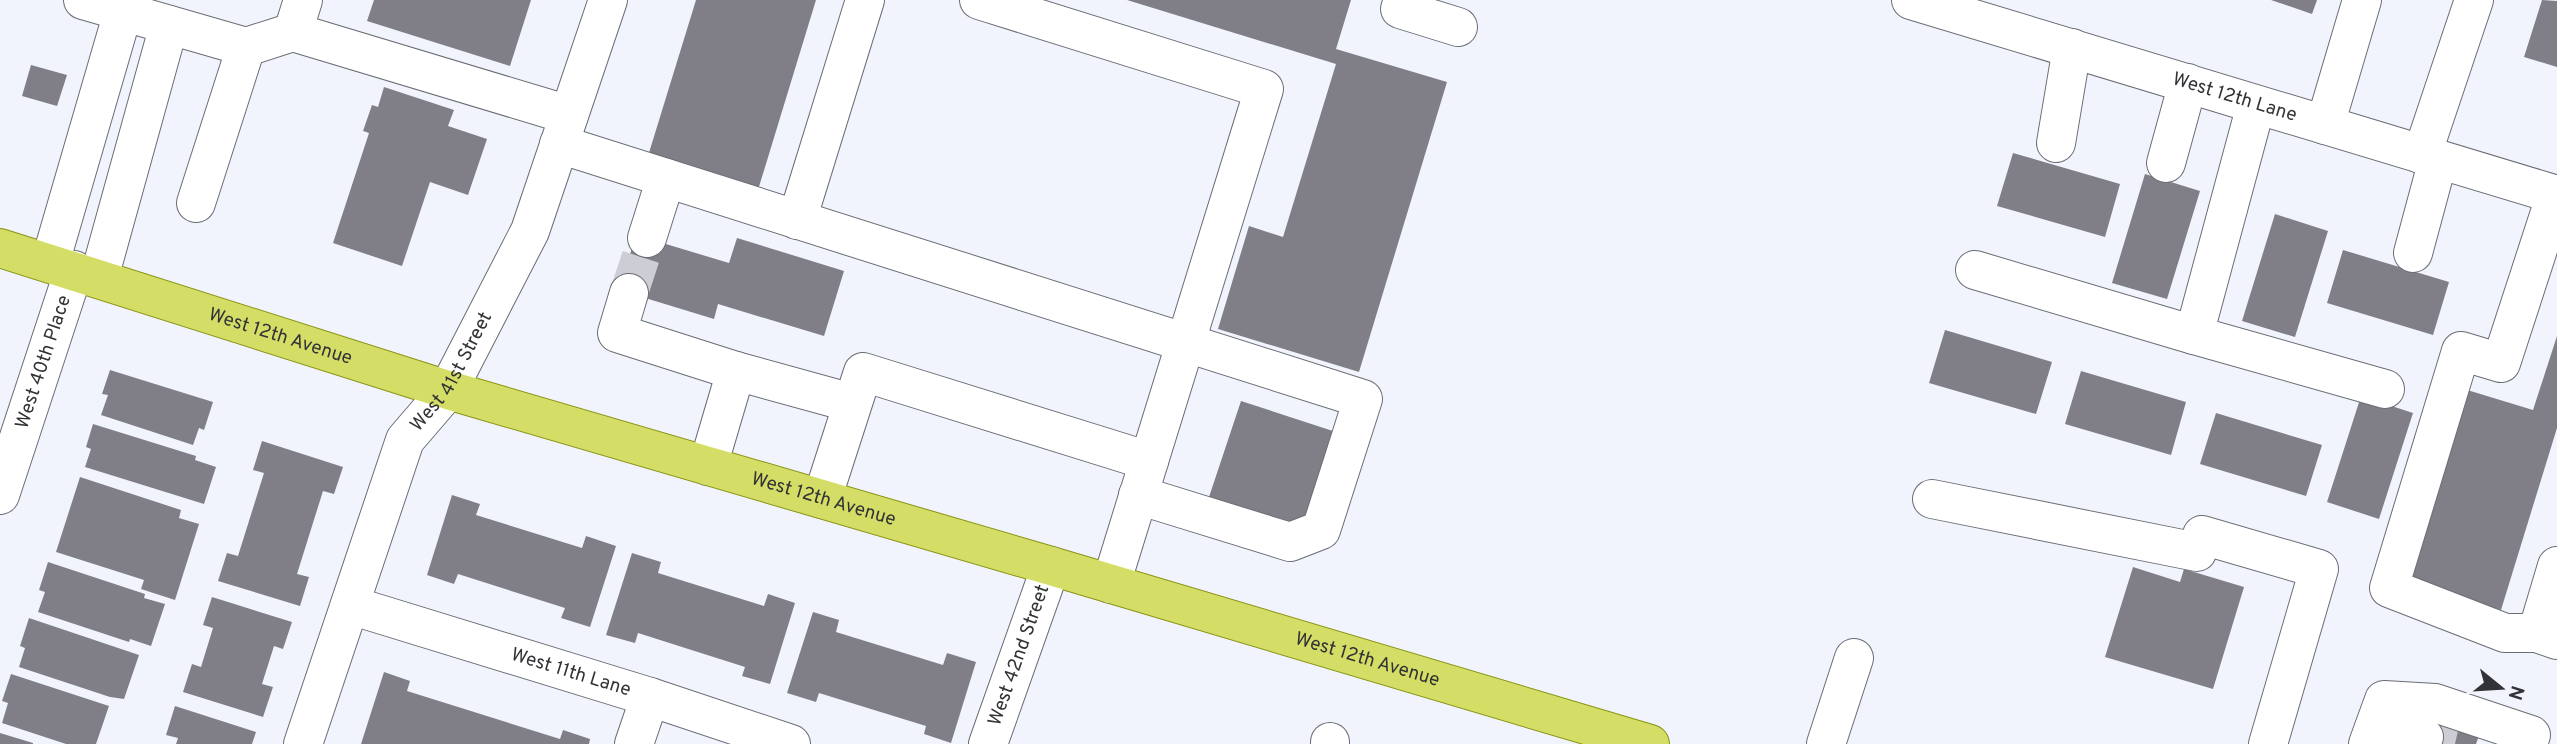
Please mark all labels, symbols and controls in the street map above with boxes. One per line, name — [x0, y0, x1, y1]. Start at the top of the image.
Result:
street label: West 12th Lane — [2169, 68, 2300, 128]
street label: West 40th Place — [11, 292, 77, 432]
street label: West 12th Avenue — [205, 303, 355, 371]
street label: West 41st Street — [405, 308, 498, 437]
street label: West 12th Avenue — [748, 467, 899, 532]
street label: West 42nd Street — [983, 582, 1055, 729]
street label: West 12th Avenue — [1292, 627, 1442, 693]
street label: West 11th Lane — [508, 643, 634, 702]
north arrow — [2466, 653, 2536, 723]
text: N — [2502, 682, 2529, 703]

